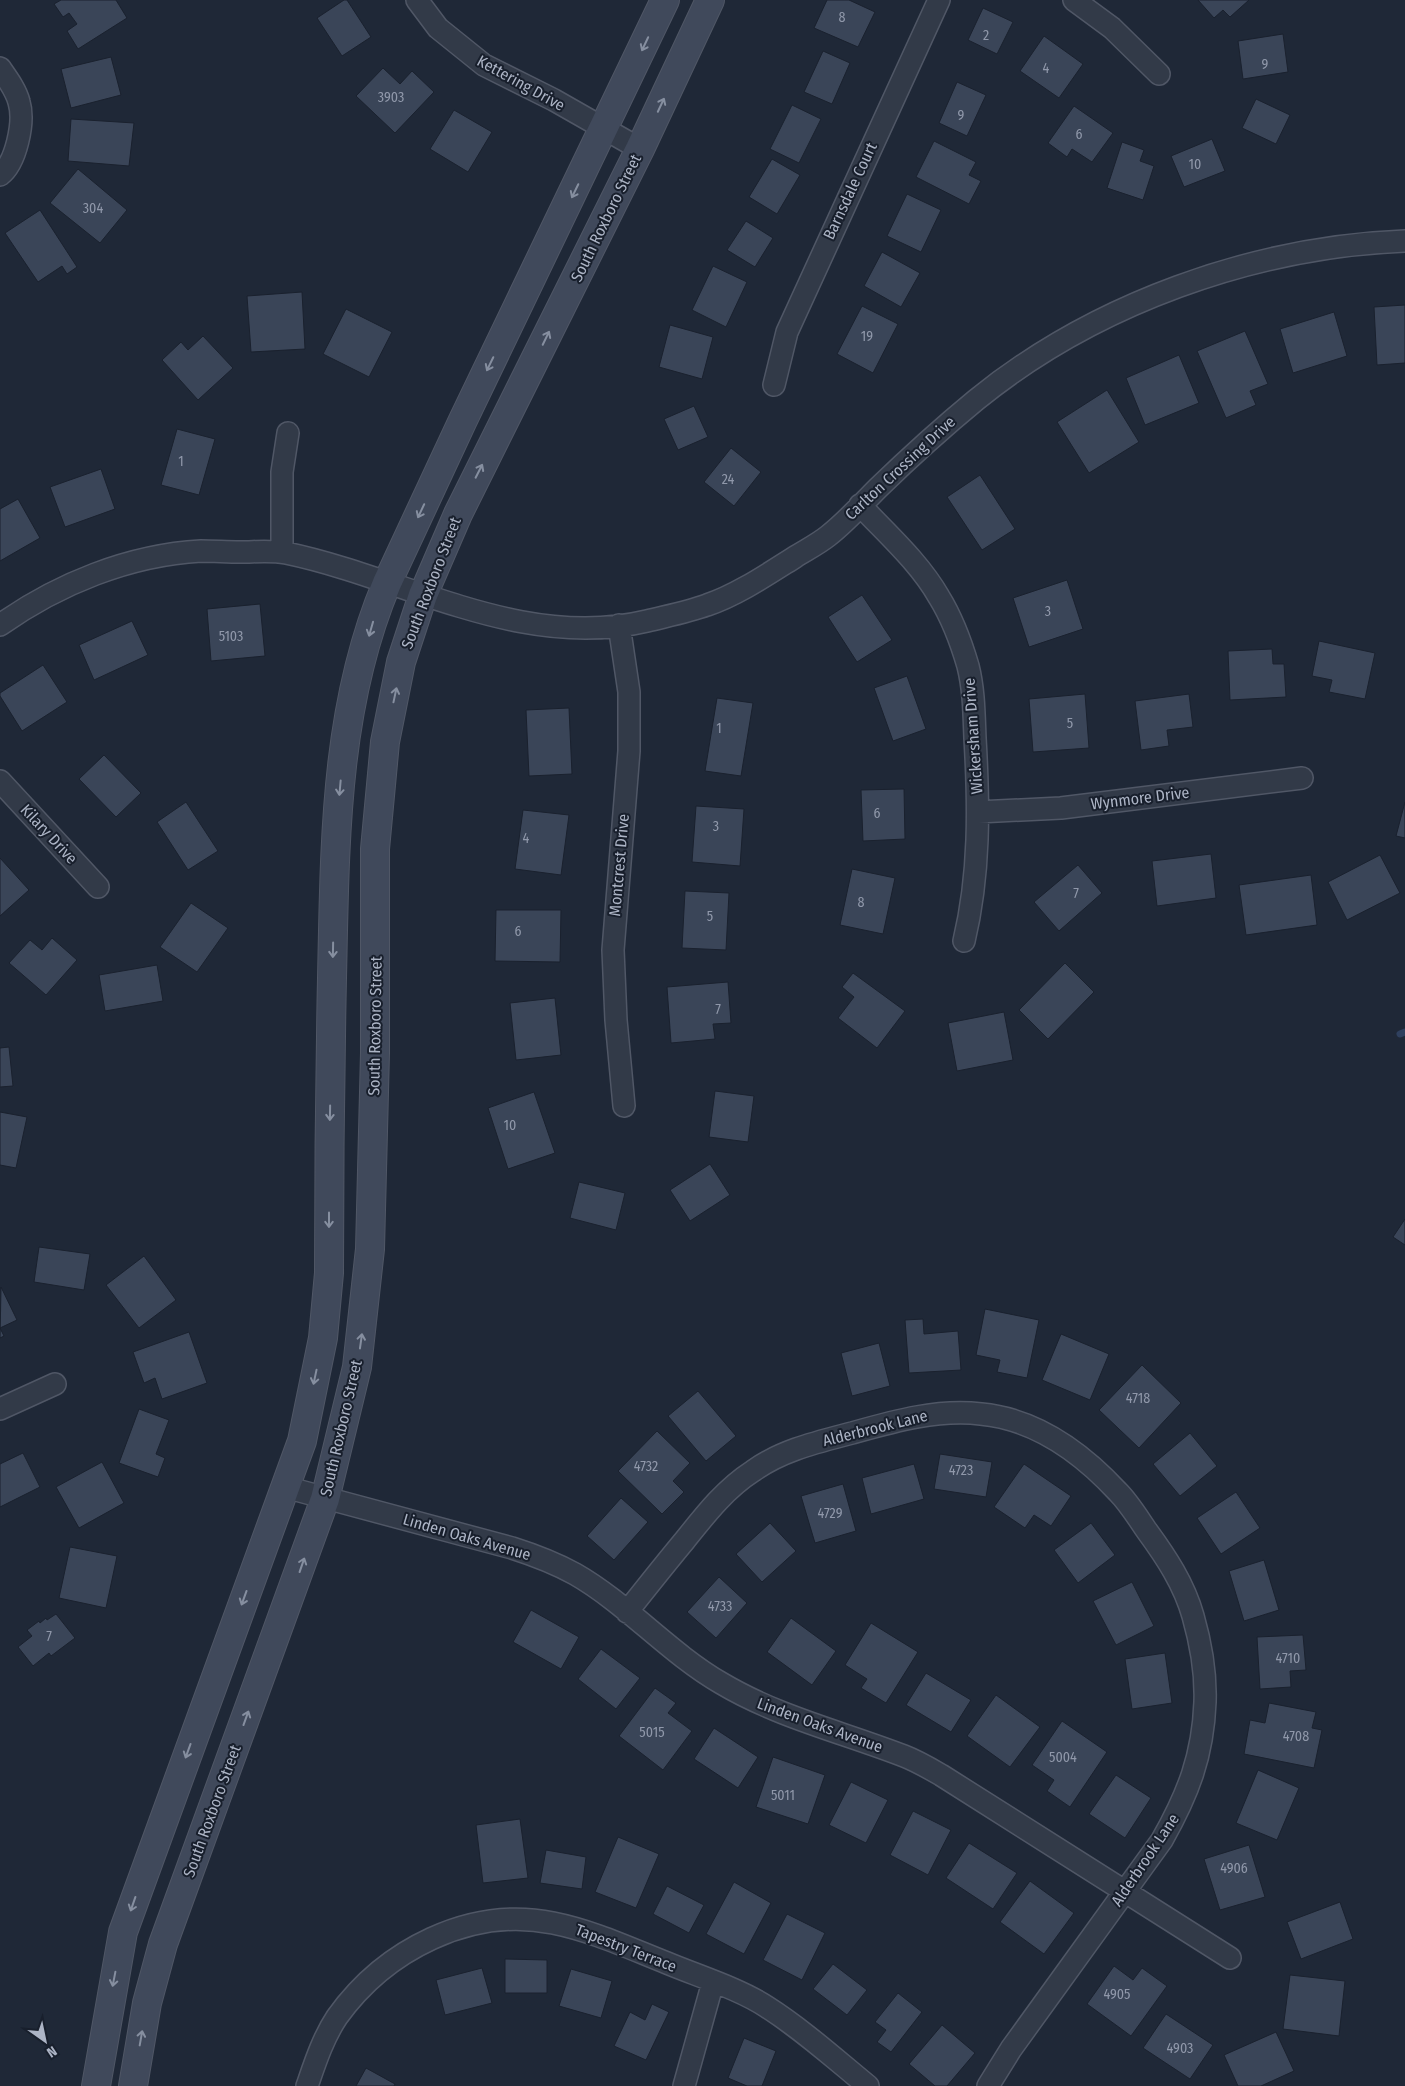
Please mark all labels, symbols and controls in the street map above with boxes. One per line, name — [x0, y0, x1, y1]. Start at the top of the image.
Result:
house number: 8 — [839, 9, 846, 26]
house number: 2 — [983, 27, 989, 44]
one-way arrow — [640, 36, 649, 51]
street label: Kettering Drive — [474, 51, 568, 115]
house number: 9 — [1262, 56, 1269, 73]
house number: 4 — [1043, 60, 1050, 77]
house number: 3903 — [378, 89, 404, 106]
one-way arrow — [656, 98, 666, 113]
house number: 9 — [958, 107, 965, 124]
house number: 6 — [1076, 126, 1083, 143]
street label: Barnsdale Court — [819, 139, 881, 243]
street label: South Roxboro Street — [567, 150, 645, 285]
house number: 10 — [1189, 156, 1201, 173]
one-way arrow — [570, 183, 579, 198]
house number: 304 — [83, 200, 103, 217]
house number: 19 — [861, 328, 873, 345]
one-way arrow — [542, 331, 551, 346]
one-way arrow — [485, 356, 494, 371]
street label: Carlton Crossing Drive — [841, 412, 959, 524]
house number: 1 — [178, 453, 184, 470]
one-way arrow — [474, 464, 484, 479]
house number: 24 — [722, 471, 735, 488]
one-way arrow — [415, 503, 425, 518]
street label: South Roxboro Street — [397, 514, 465, 652]
house number: 3 — [1045, 603, 1051, 620]
one-way arrow — [365, 621, 375, 637]
house number: 5103 — [219, 628, 243, 645]
street label: Wickersham Drive — [959, 677, 987, 795]
one-way arrow — [390, 687, 400, 703]
house number: 5 — [1067, 715, 1073, 732]
house number: 1 — [716, 720, 722, 737]
one-way arrow — [335, 780, 344, 796]
street label: Wynmore Drive — [1090, 783, 1190, 813]
street label: Kilary Drive — [17, 800, 82, 868]
house number: 6 — [874, 805, 881, 822]
street label: Montcrest Drive — [605, 813, 633, 917]
house number: 3 — [713, 818, 719, 835]
house number: 4 — [523, 830, 530, 847]
house number: 7 — [1073, 885, 1079, 902]
house number: 8 — [858, 894, 865, 911]
house number: 5 — [707, 908, 713, 925]
house number: 6 — [515, 923, 522, 940]
one-way arrow — [328, 942, 338, 958]
street label: South Roxboro Street — [364, 955, 386, 1096]
house number: 7 — [715, 1001, 721, 1018]
one-way arrow — [325, 1104, 335, 1121]
house number: 10 — [504, 1117, 516, 1134]
one-way arrow — [324, 1211, 334, 1227]
one-way arrow — [356, 1333, 366, 1349]
street label: South Roxboro Street — [316, 1357, 366, 1498]
one-way arrow — [310, 1369, 319, 1385]
house number: 4718 — [1126, 1390, 1150, 1407]
street label: Alderbrook Lane — [821, 1406, 930, 1450]
house number: 4732 — [634, 1458, 658, 1475]
house number: 4723 — [949, 1462, 973, 1479]
house number: 4729 — [818, 1505, 843, 1522]
street label: Linden Oaks Avenue — [401, 1510, 533, 1564]
one-way arrow — [298, 1558, 307, 1574]
one-way arrow — [239, 1590, 248, 1606]
house number: 4733 — [708, 1598, 732, 1615]
house number: 7 — [46, 1628, 52, 1645]
house number: 4710 — [1276, 1650, 1300, 1667]
street label: Linden Oaks Avenue — [755, 1693, 885, 1757]
one-way arrow — [242, 1711, 251, 1726]
house number: 5015 — [639, 1724, 665, 1741]
house number: 4708 — [1283, 1728, 1309, 1745]
street label: South Roxboro Street — [179, 1741, 245, 1880]
one-way arrow — [183, 1743, 192, 1758]
house number: 5004 — [1049, 1749, 1077, 1766]
house number: 5011 — [771, 1787, 795, 1804]
street label: Alderbrook Lane — [1107, 1810, 1183, 1910]
house number: 4906 — [1220, 1860, 1248, 1877]
one-way arrow — [127, 1895, 137, 1911]
street label: Tapestry Terrace — [573, 1920, 679, 1976]
one-way arrow — [109, 1971, 118, 1987]
house number: 4905 — [1103, 1986, 1131, 2003]
north arrow — [20, 2016, 70, 2066]
one-way arrow — [137, 2030, 146, 2046]
house number: 4903 — [1167, 2040, 1193, 2057]
text: N — [44, 2042, 60, 2061]

